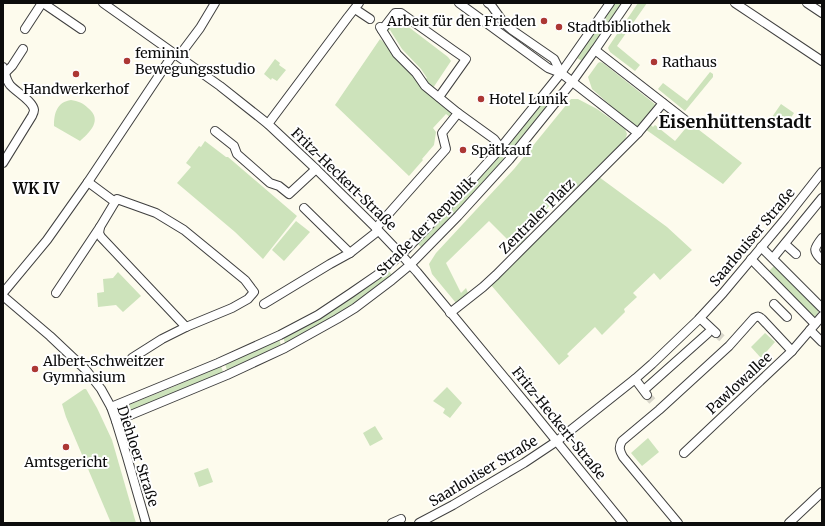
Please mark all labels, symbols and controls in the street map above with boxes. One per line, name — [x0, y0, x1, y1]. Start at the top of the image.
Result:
place label: Arbeit für den Frieden — [386, 12, 536, 30]
marker: Arbeit für den Frieden — [539, 16, 549, 26]
place label: Stadtbibliothek — [567, 18, 671, 36]
marker: Stadtbibliothek — [554, 22, 564, 32]
place label: feminin Bewegungsstudio — [135, 44, 255, 78]
place label: Rathaus — [662, 53, 717, 71]
marker: feminin Bewegungsstudio — [122, 56, 132, 66]
marker: Rathaus — [649, 57, 659, 67]
marker: Handwerkerhof — [71, 69, 81, 79]
place label: Handwerkerhof — [23, 80, 130, 98]
place label: Hotel Lunik — [489, 90, 568, 108]
marker: Hotel Lunik — [476, 94, 486, 104]
district label: Eisenhüttenstadt — [658, 110, 812, 133]
street label: Fritz-Heckert-Straße — [288, 124, 400, 234]
place label: Spätkauf — [471, 141, 532, 159]
marker: Spätkauf — [458, 145, 468, 155]
street label: Straße der Republik — [373, 173, 479, 279]
street label: Zentraler Platz — [495, 174, 579, 258]
district label: WK IV — [12, 179, 60, 198]
street label: Saarlouiser Straße — [705, 184, 799, 290]
street label: Pawlowallee — [702, 348, 776, 418]
place label: Albert-Schweitzer Gymnasium — [42, 352, 164, 386]
street label: Fritz-Heckert-Straße — [508, 363, 610, 483]
marker: Albert-Schweitzer Gymnasium — [30, 364, 40, 374]
street label: Diehloer Straße — [113, 403, 163, 509]
street label: Saarlouiser Straße — [426, 432, 540, 510]
marker: Amtsgericht — [61, 442, 71, 452]
place label: Amtsgericht — [23, 453, 108, 471]

